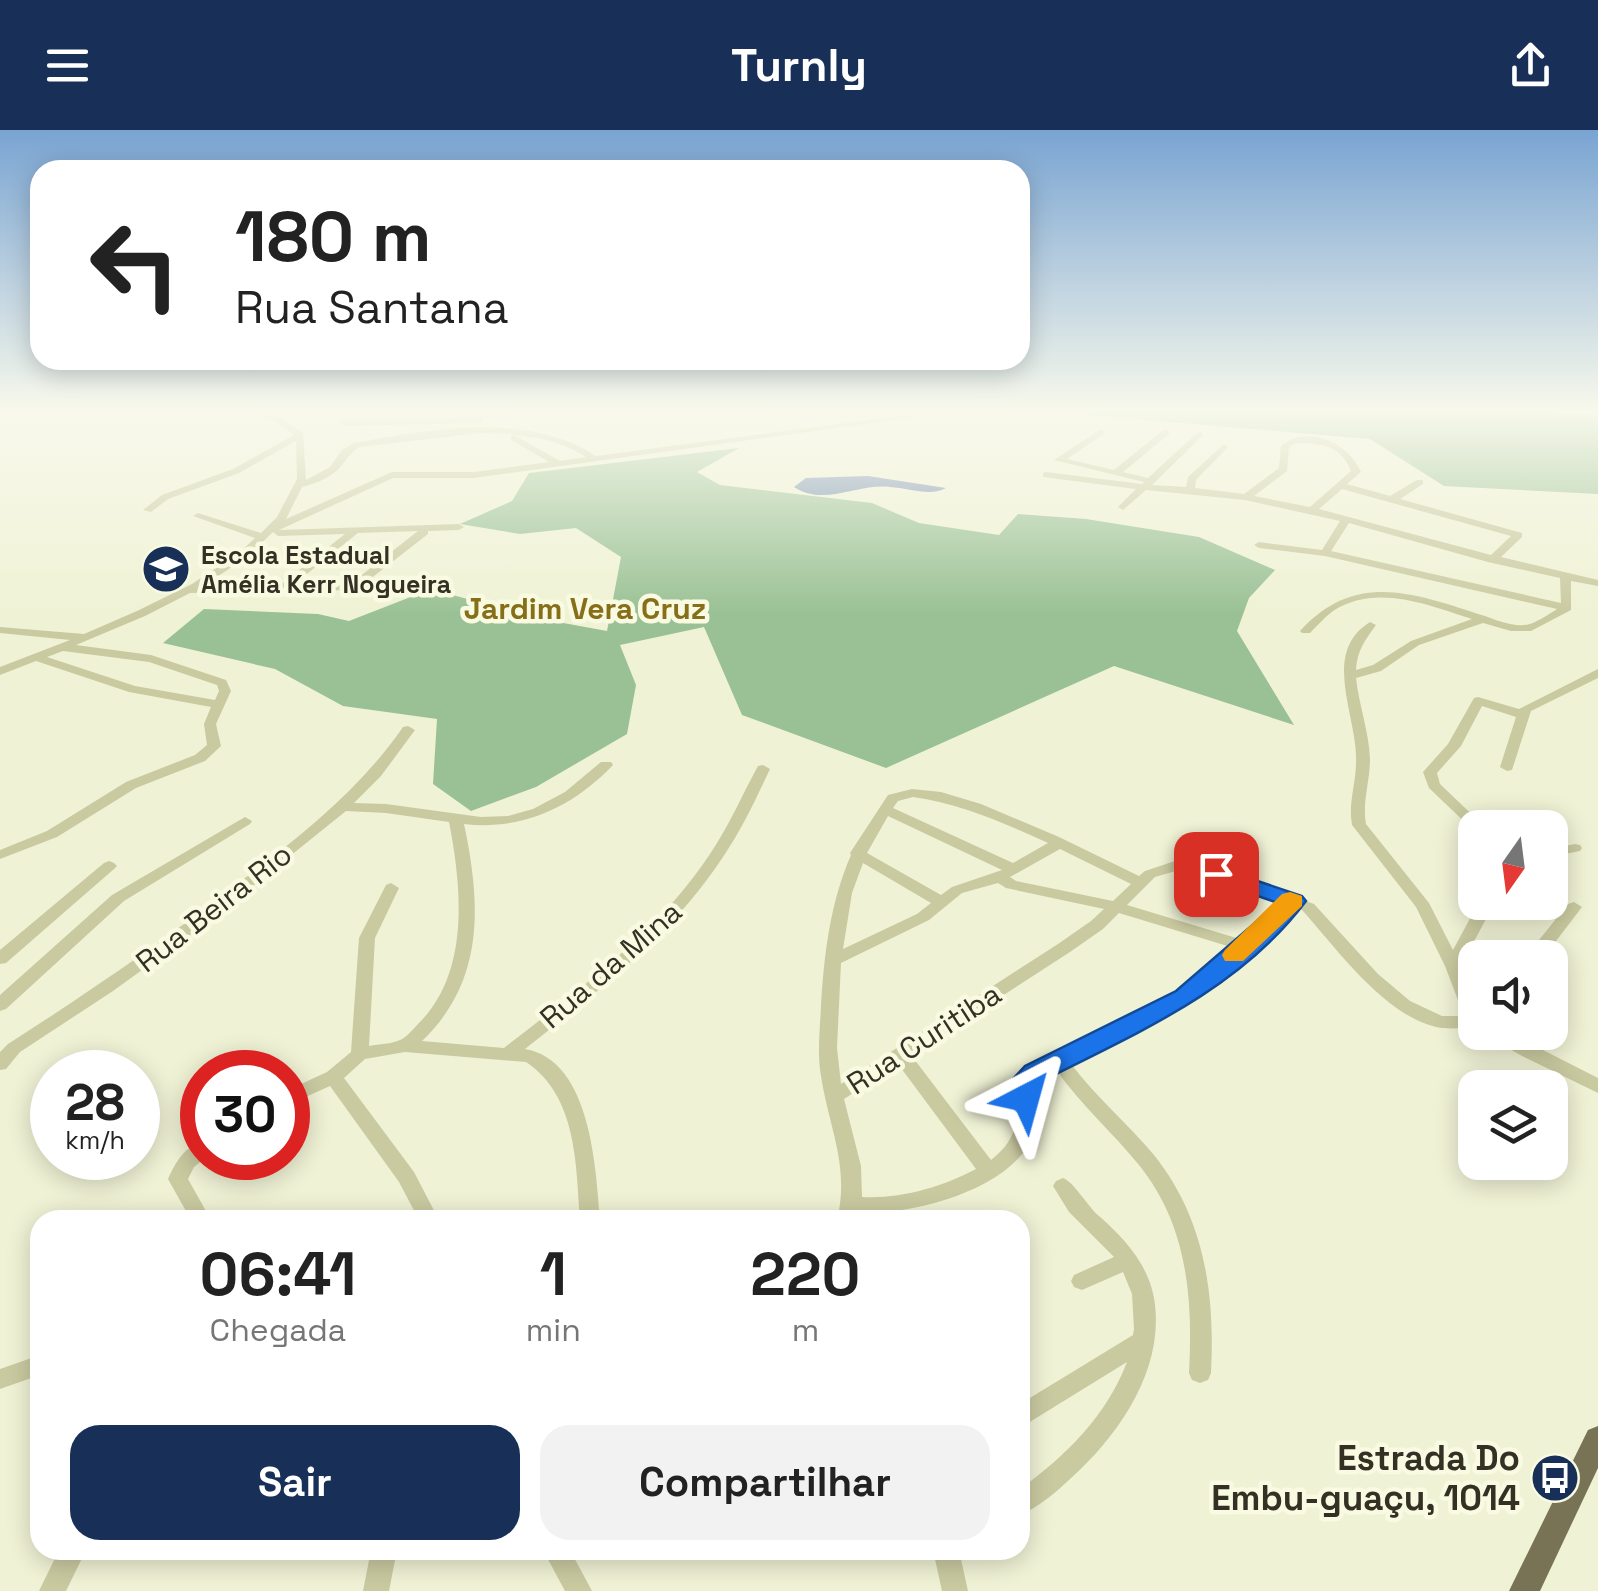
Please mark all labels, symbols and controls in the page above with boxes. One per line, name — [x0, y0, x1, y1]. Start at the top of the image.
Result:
text: Turnly — [731, 37, 867, 94]
icon: menu — [40, 38, 95, 93]
icon: share — [1503, 38, 1558, 93]
text: 180 m — [235, 192, 432, 281]
icon: left — [70, 200, 200, 330]
text: Rua Santana — [235, 279, 509, 336]
place label: Escola Estadual Amélia Kerr Nogueira — [201, 539, 451, 600]
school or university icon: Escola Estadual Amélia Kerr Nogueira — [140, 543, 192, 595]
district label: Jardim Vera Cruz — [464, 589, 706, 628]
north arrow — [1458, 810, 1568, 920]
map controls — [1458, 810, 1568, 1180]
pin — [1174, 832, 1259, 917]
street label: Rua Beira Rio — [128, 834, 300, 981]
icon: arrive — [1189, 847, 1244, 902]
street label: Rua da Mina — [532, 892, 690, 1037]
button: sound — [1458, 940, 1568, 1050]
street label: Rua Curitiba — [839, 974, 1008, 1103]
position arrow — [974, 1046, 1078, 1150]
speed limit sign: 30 — [180, 1050, 310, 1180]
button: layers — [1458, 1070, 1568, 1180]
text: 28 — [65, 1071, 125, 1135]
text: km/h — [65, 1124, 125, 1156]
text: 06:41 — [200, 1236, 356, 1313]
text: 1 — [540, 1236, 567, 1313]
text: 220 — [750, 1236, 861, 1313]
text: Chegada — [210, 1310, 346, 1350]
text: min — [526, 1310, 581, 1350]
text: m — [792, 1310, 819, 1350]
button: Sair — [70, 1425, 520, 1540]
button: Compartilhar — [540, 1425, 990, 1540]
place label: Estrada Do Embu-guaçu, 1014 — [1211, 1436, 1520, 1520]
bus stop icon: Estrada Do Embu-guaçu, 1014 — [1529, 1452, 1581, 1504]

